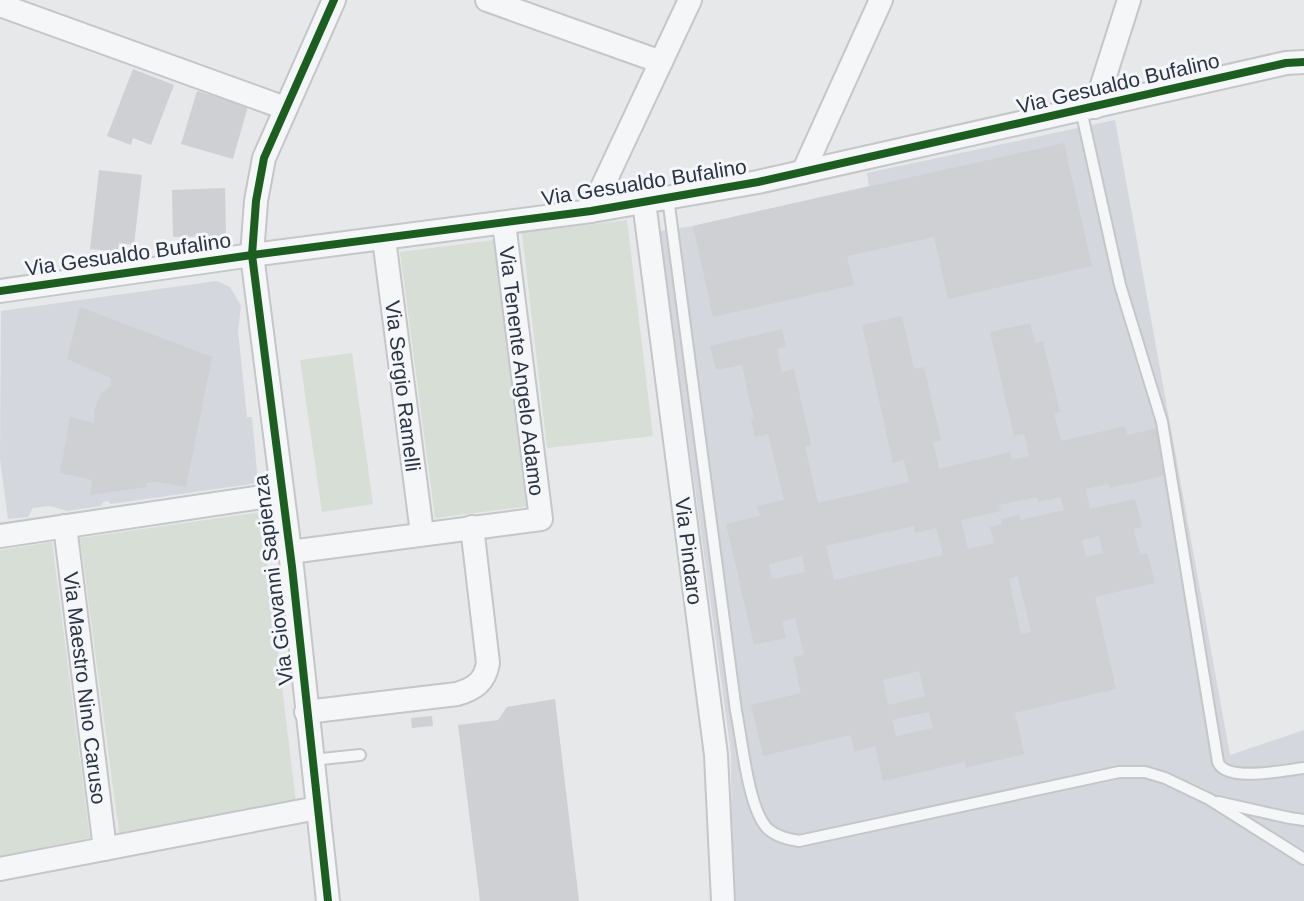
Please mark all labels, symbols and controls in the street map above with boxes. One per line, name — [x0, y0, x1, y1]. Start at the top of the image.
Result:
street label: Via Gesualdo Bufalino — [1014, 48, 1222, 118]
street label: Via Gesualdo Bufalino — [540, 154, 748, 210]
street label: Via Gesualdo Bufalino — [24, 228, 232, 280]
street label: Via Tenente Angelo Adamo — [495, 245, 549, 497]
street label: Via Sergio Ramelli — [381, 299, 425, 473]
street label: Via Giovanni Sapienza — [249, 473, 297, 687]
street label: Via Pindaro — [671, 496, 707, 606]
street label: Via Maestro Nino Caruso — [59, 570, 111, 806]

